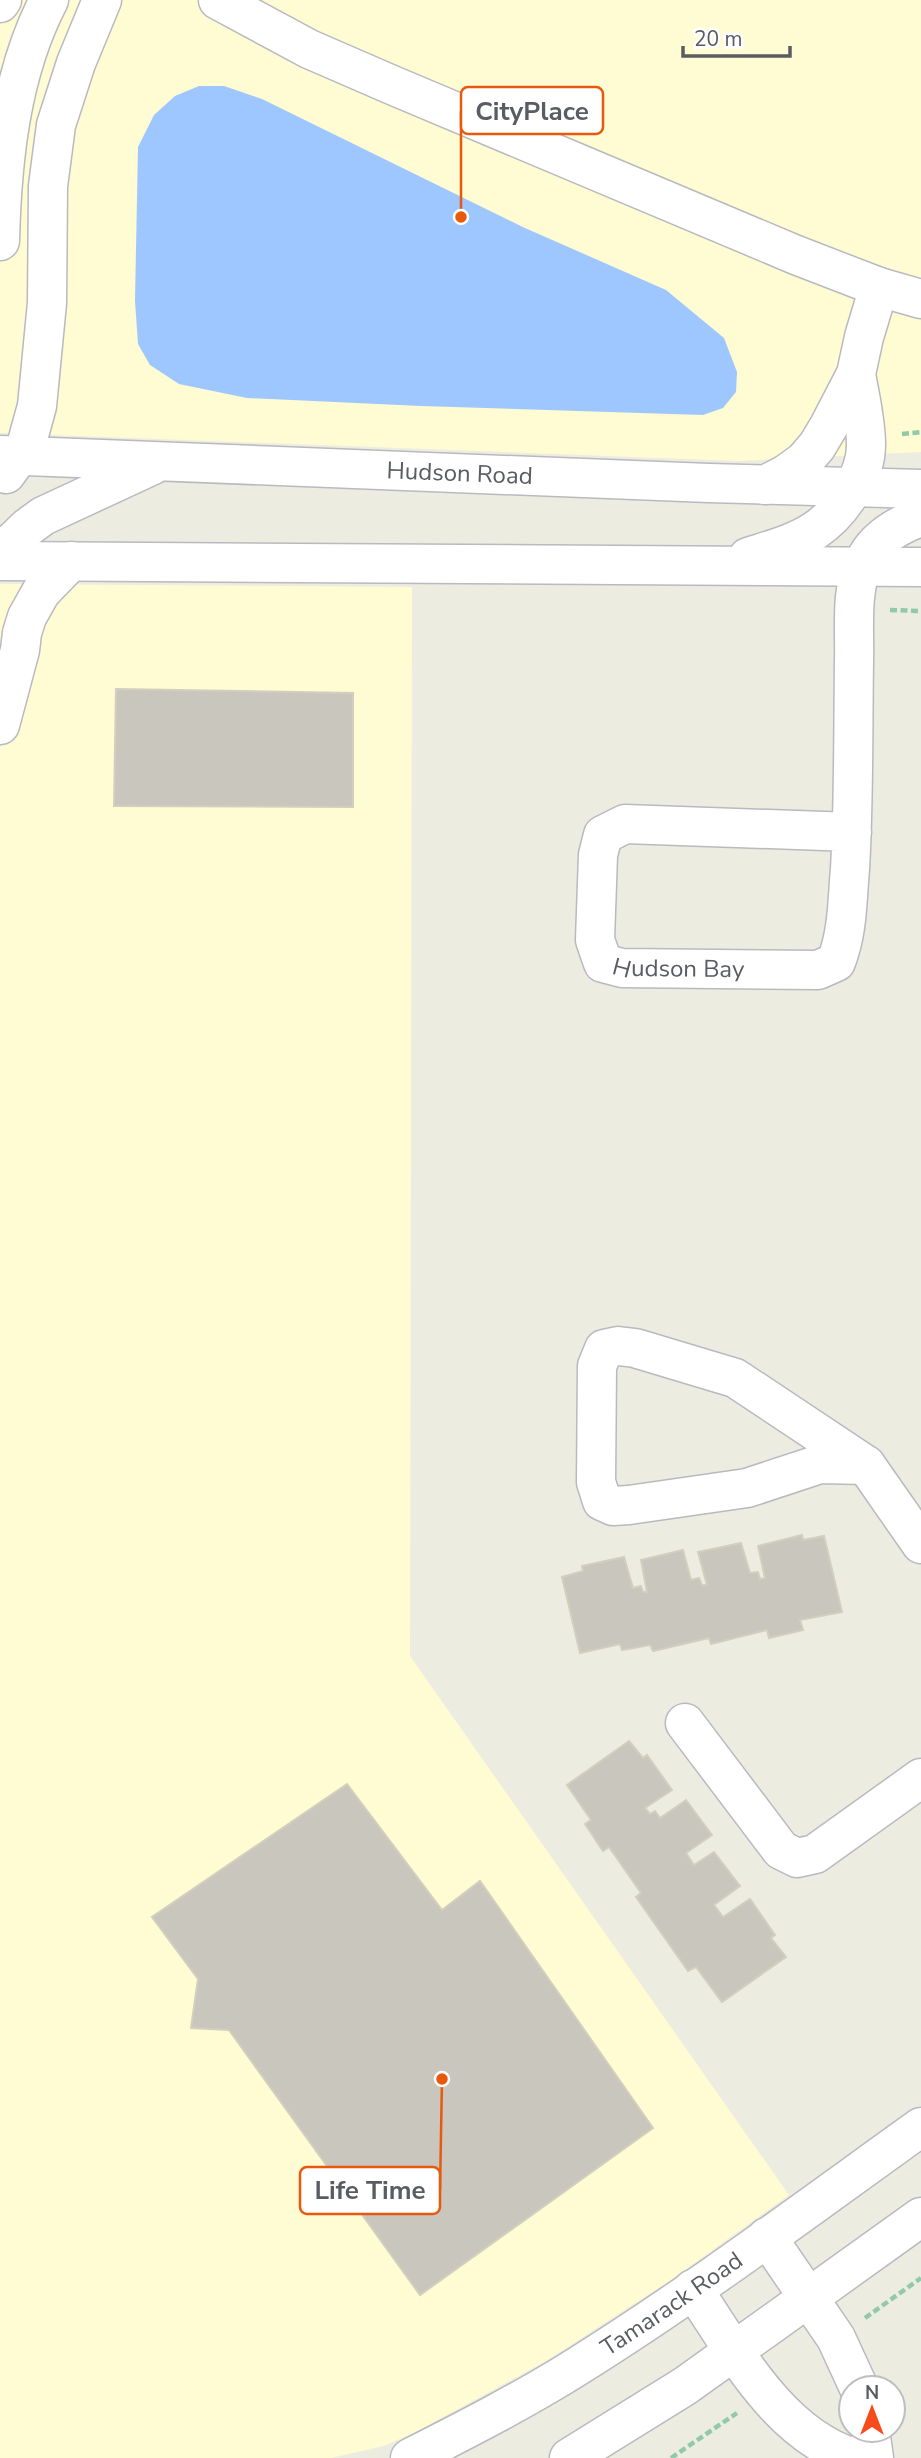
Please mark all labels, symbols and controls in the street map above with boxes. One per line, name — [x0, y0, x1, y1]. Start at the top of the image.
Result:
scale bar — [683, 14, 790, 58]
text: 20 m — [694, 25, 743, 53]
callout: CityPlace — [461, 87, 603, 134]
text: CityPlace — [475, 94, 589, 129]
street label: Hudson Road — [386, 454, 533, 492]
street label: Hudson Bay — [609, 950, 745, 986]
callout: Life Time — [300, 2167, 440, 2214]
text: Life Time — [314, 2173, 426, 2208]
street label: Tamarack Road — [595, 2244, 749, 2363]
north arrow — [837, 2374, 907, 2444]
text: N — [865, 2380, 879, 2406]

